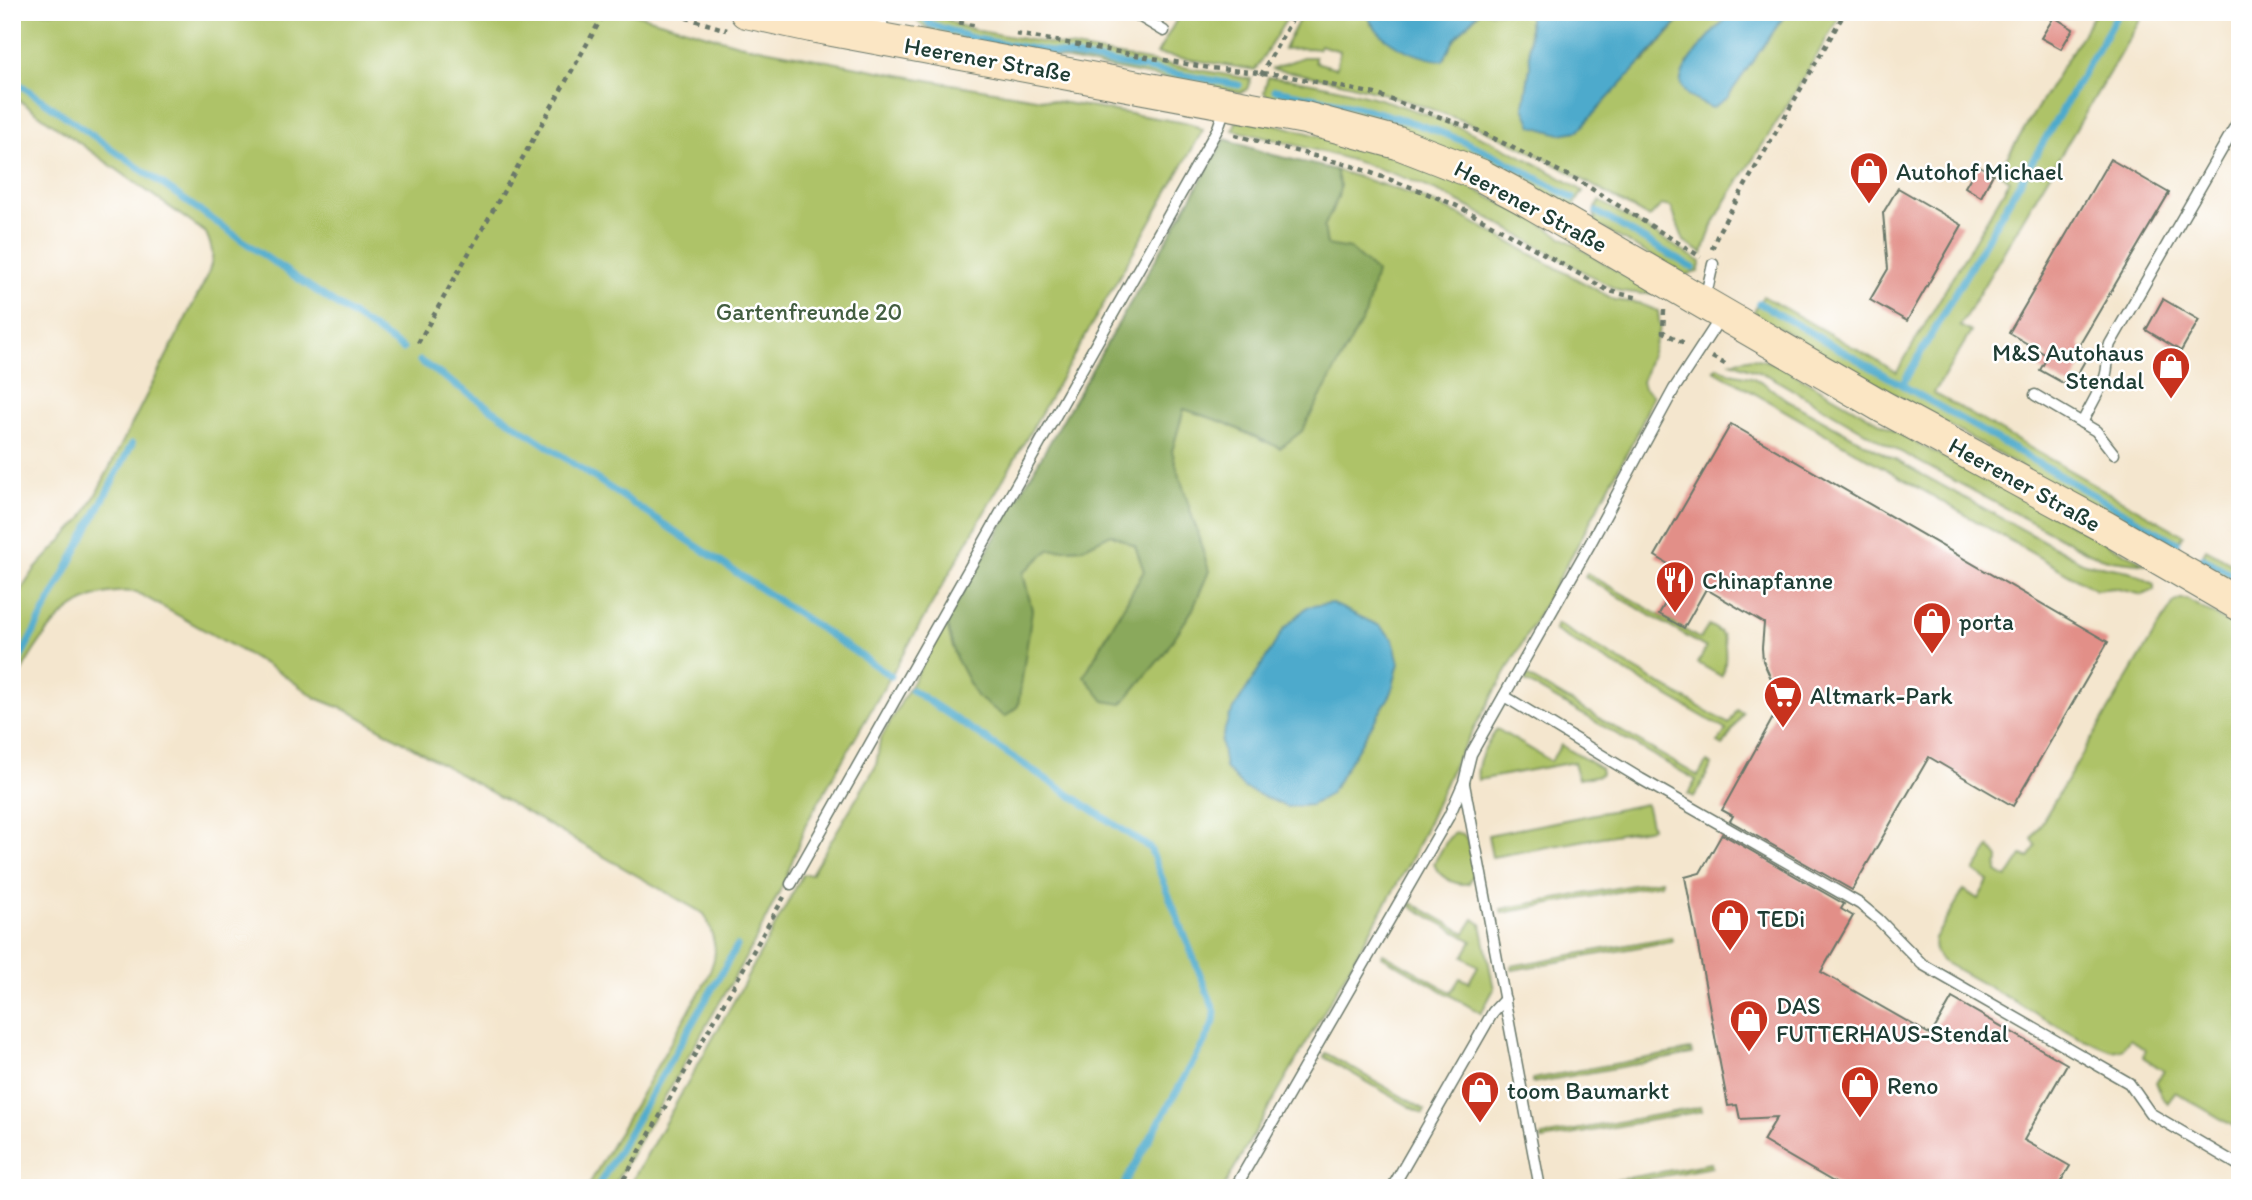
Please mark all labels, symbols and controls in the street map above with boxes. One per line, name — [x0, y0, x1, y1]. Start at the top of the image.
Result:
street label: Heerener Straße — [902, 30, 1074, 88]
shop icon: Autohof Michael — [1848, 150, 1890, 205]
street label: Heerener Straße — [1449, 153, 1613, 259]
place label: Autohof Michael — [1896, 157, 2063, 186]
park label: Gartenfreunde 20 — [716, 297, 902, 326]
place label: M&S Autohaus Stendal — [1992, 338, 2144, 395]
shop icon: M&S Autohaus Stendal — [2150, 345, 2192, 400]
street label: Heerener Straße — [1944, 430, 2106, 538]
restaurant icon: Chinapfanne — [1654, 559, 1696, 614]
place label: Chinapfanne — [1702, 566, 1833, 595]
shop icon: porta — [1911, 600, 1953, 655]
place label: porta — [1959, 607, 2014, 636]
supermarket icon: Altmark-Park — [1762, 674, 1804, 729]
place label: Altmark-Park — [1810, 681, 1953, 710]
shop icon: TEDi — [1709, 897, 1751, 952]
place label: TEDi — [1757, 904, 1805, 933]
place label: DAS FUTTERHAUS-Stendal — [1776, 991, 2009, 1048]
shop icon: DAS FUTTERHAUS-Stendal — [1728, 998, 1770, 1053]
shop icon: Reno — [1839, 1064, 1881, 1119]
shop icon: toom Baumarkt — [1459, 1069, 1501, 1124]
place label: Reno — [1887, 1071, 1939, 1100]
place label: toom Baumarkt — [1507, 1076, 1669, 1105]

